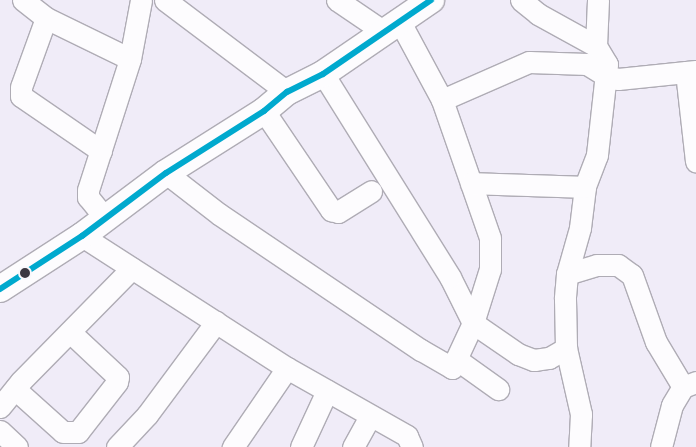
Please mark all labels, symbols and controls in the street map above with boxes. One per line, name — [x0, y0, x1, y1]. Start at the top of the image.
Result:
unlabelled marker — [20, 268, 30, 278]

